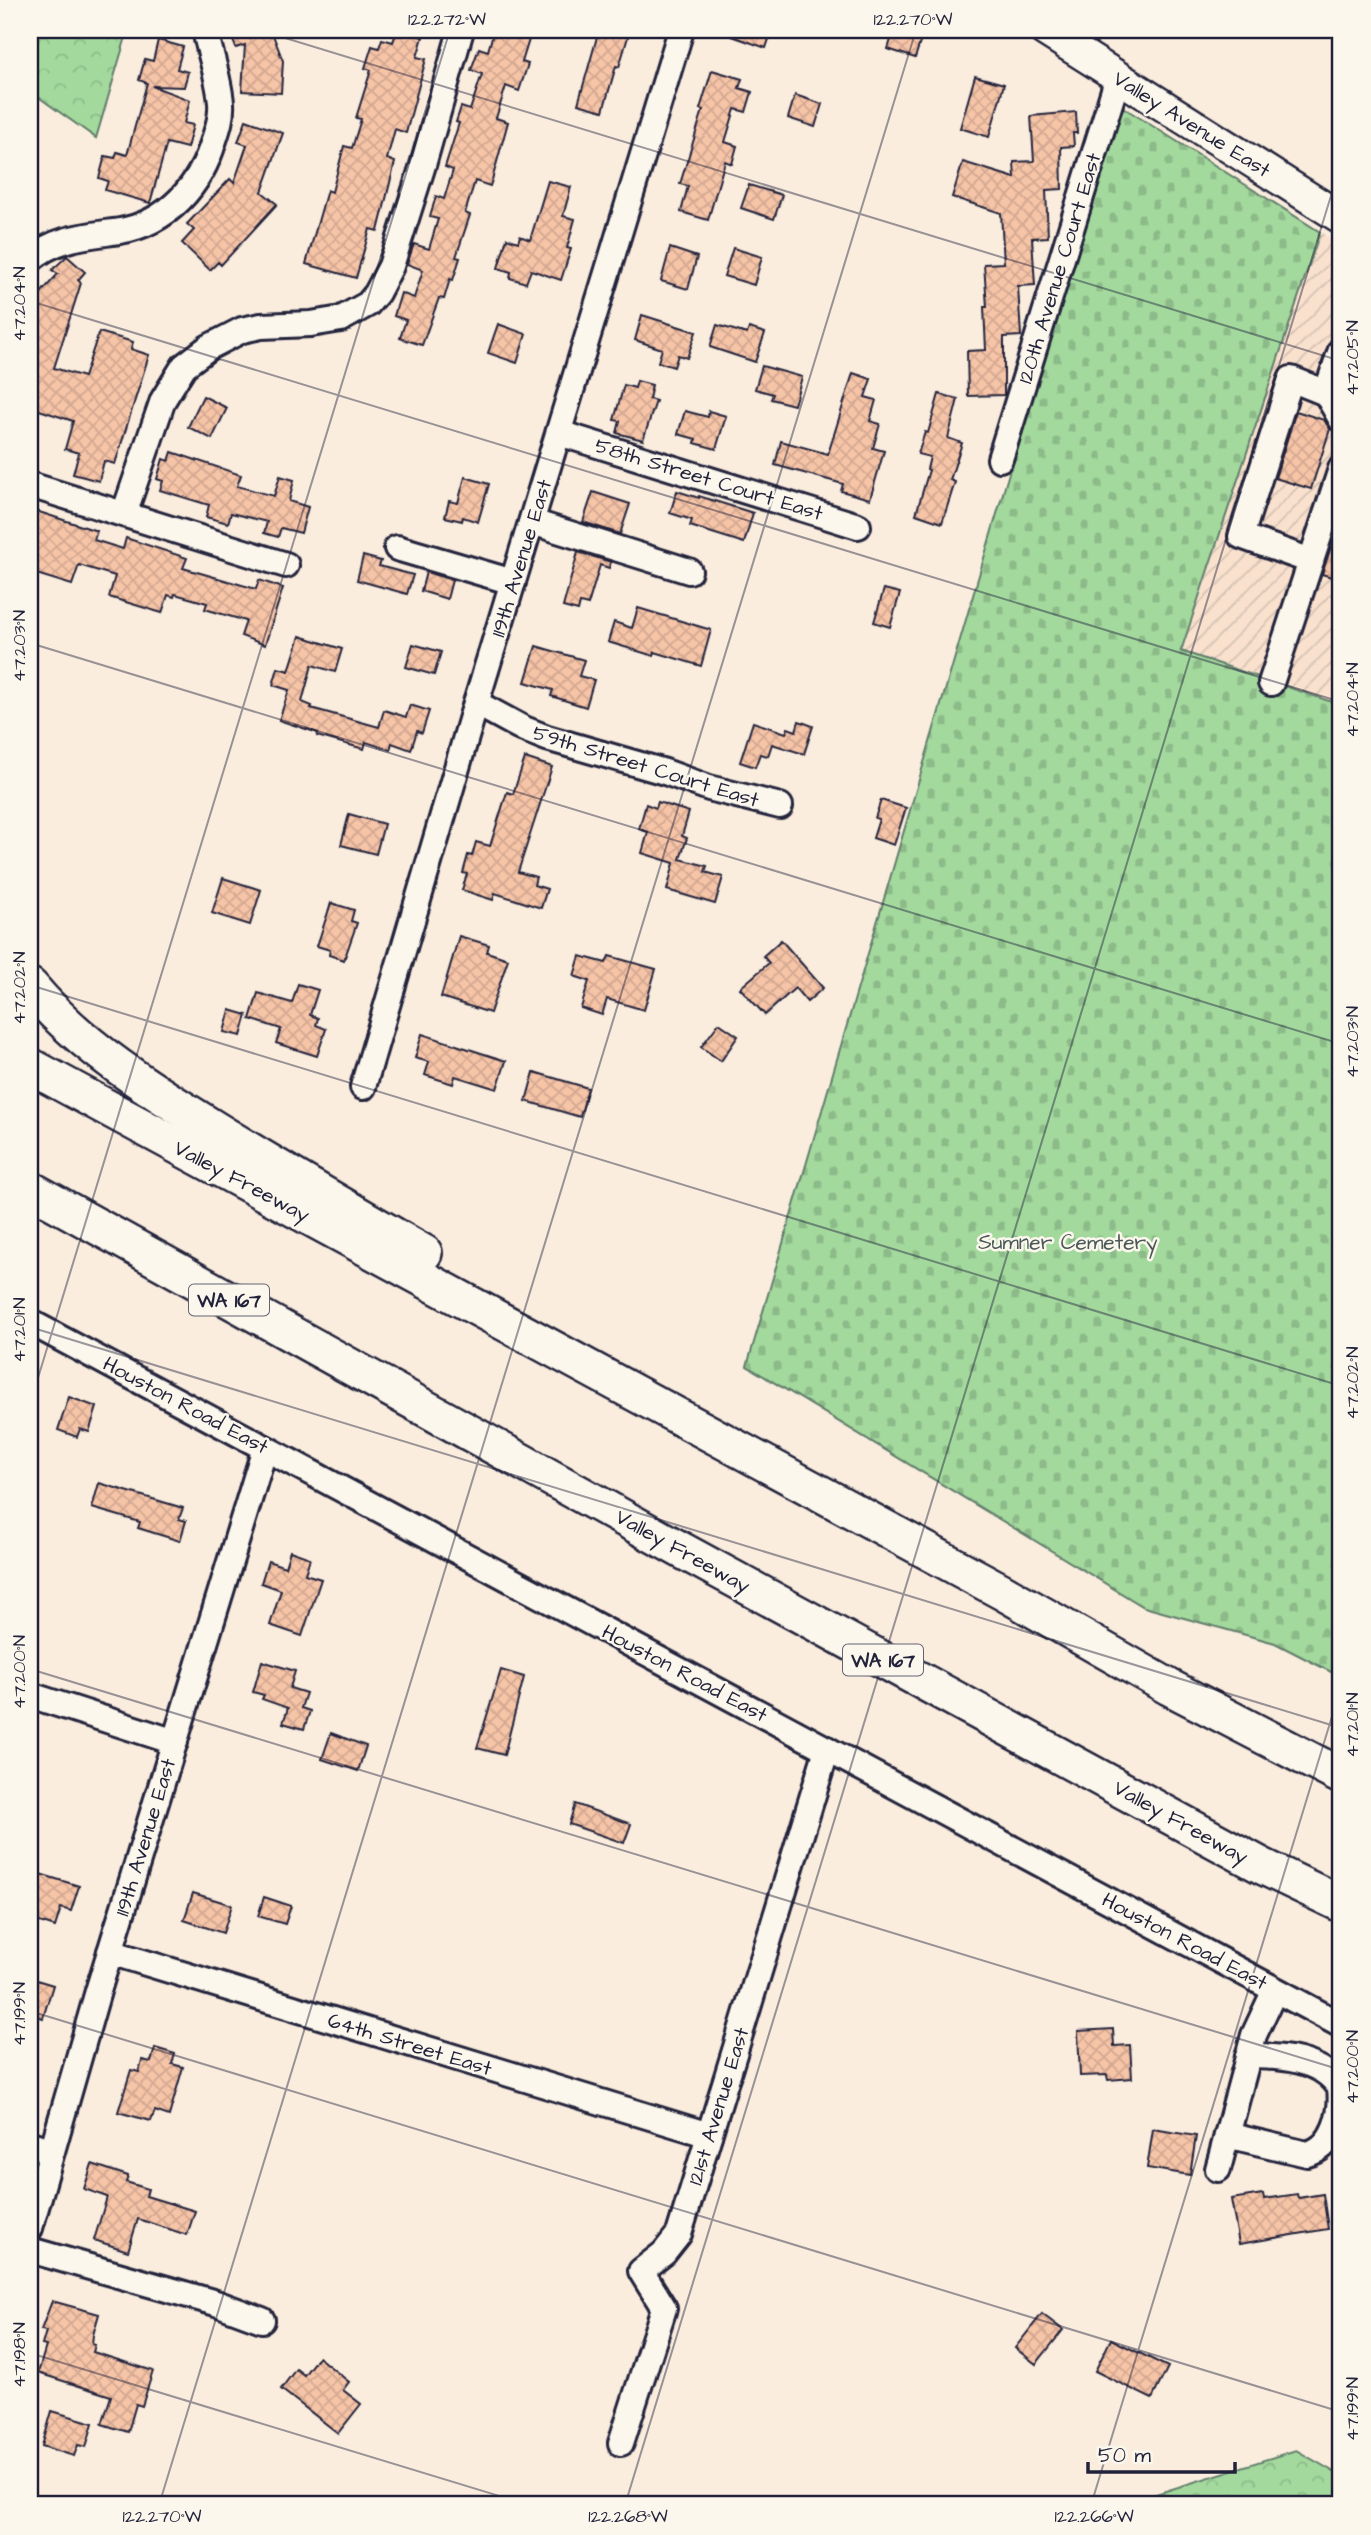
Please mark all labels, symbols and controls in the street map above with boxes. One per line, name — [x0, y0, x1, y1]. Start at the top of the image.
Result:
text: 122.272°W — [408, 7, 486, 32]
text: 122.270°W — [873, 7, 953, 32]
street label: Valley Avenue East — [1106, 64, 1276, 187]
street label: 120th Avenue Court East — [1011, 149, 1109, 387]
text: 47.204°N — [7, 266, 32, 342]
text: 47.205°N — [1340, 320, 1365, 396]
street label: 58th Street Court East — [591, 431, 827, 528]
street label: 119th Avenue East — [484, 475, 559, 641]
text: 47.203°N — [7, 610, 32, 682]
text: 47.204°N — [1340, 662, 1365, 738]
street label: 59th Street Court East — [529, 718, 763, 815]
text: 47.202°N — [7, 951, 32, 1025]
text: 47.203°N — [1340, 1006, 1365, 1078]
street label: Valley Freeway — [168, 1133, 315, 1231]
park label: Sumner Cemetery — [978, 1228, 1158, 1259]
road number: WA 167 — [189, 1284, 269, 1316]
text: 47.201°N — [7, 1297, 32, 1363]
text: 47.202°N — [1340, 1346, 1365, 1420]
street label: Houston Road East — [98, 1350, 274, 1462]
street label: Valley Freeway — [609, 1502, 756, 1602]
street label: Houston Road East — [597, 1618, 773, 1730]
text: 47.200°N — [7, 1635, 32, 1709]
road number: WA 167 — [843, 1644, 923, 1676]
text: 47.201°N — [1340, 1692, 1365, 1758]
street label: 119th Avenue East — [108, 1754, 183, 1920]
street label: Valley Freeway — [1107, 1773, 1254, 1873]
street label: Houston Road East — [1097, 1886, 1273, 1998]
text: 47.199°N — [7, 1982, 32, 2046]
street label: 64th Street East — [324, 2006, 496, 2083]
street label: 121st Avenue East — [681, 2023, 756, 2189]
text: 47.200°N — [1340, 2030, 1365, 2104]
text: 47.198°N — [7, 2322, 32, 2388]
text: 47.199°N — [1340, 2377, 1365, 2441]
scale bar — [1088, 2430, 1234, 2474]
text: 50 m — [1098, 2441, 1152, 2470]
text: 122.270°W — [122, 2504, 202, 2529]
text: 122.268°W — [588, 2504, 668, 2529]
text: 122.266°W — [1054, 2504, 1134, 2529]

